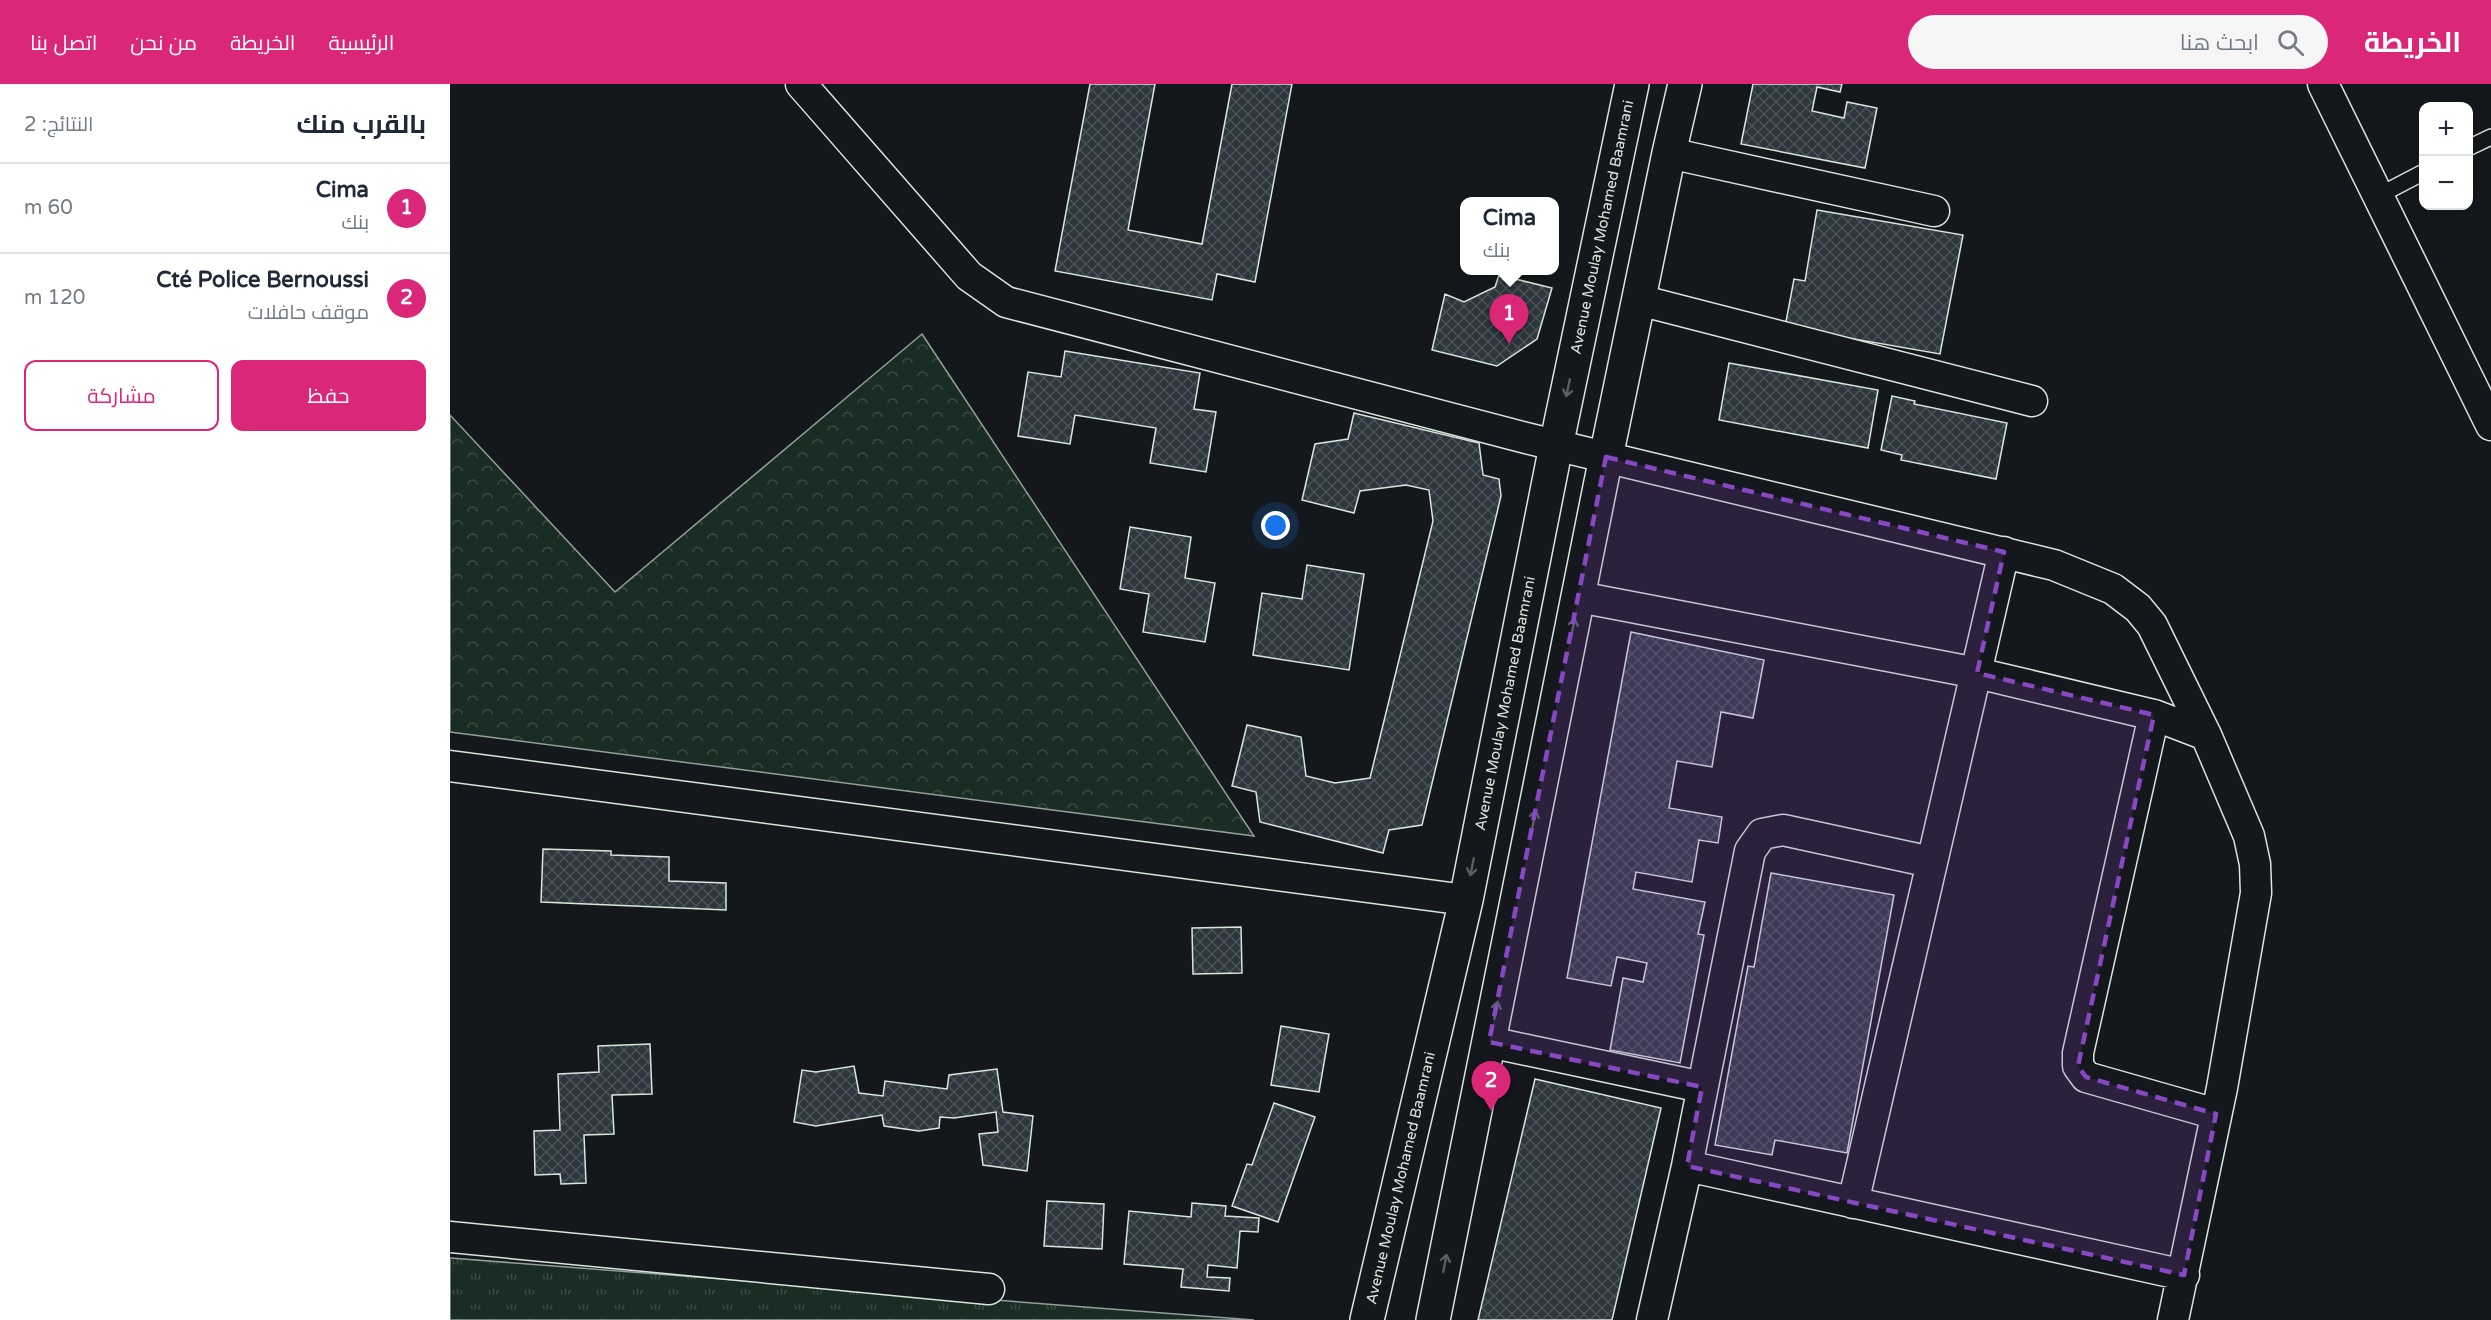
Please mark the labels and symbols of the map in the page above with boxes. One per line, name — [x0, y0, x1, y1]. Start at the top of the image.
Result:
street label: Avenue Moulay Mohamed Baamrani — [1567, 99, 1637, 356]
pin: 1 — [1490, 294, 1528, 344]
one-way arrow — [1562, 378, 1573, 397]
your location — [1261, 511, 1290, 540]
street label: Avenue Moulay Mohamed Baamrani — [1471, 575, 1539, 832]
one-way arrow — [1568, 618, 1579, 638]
one-way arrow — [1529, 809, 1540, 829]
one-way arrow — [1466, 857, 1477, 877]
one-way arrow — [1491, 1000, 1502, 1020]
street label: Avenue Moulay Mohamed Baamrani — [1362, 1050, 1439, 1306]
pin: 2 — [1472, 1062, 1510, 1111]
one-way arrow — [1440, 1253, 1451, 1273]

